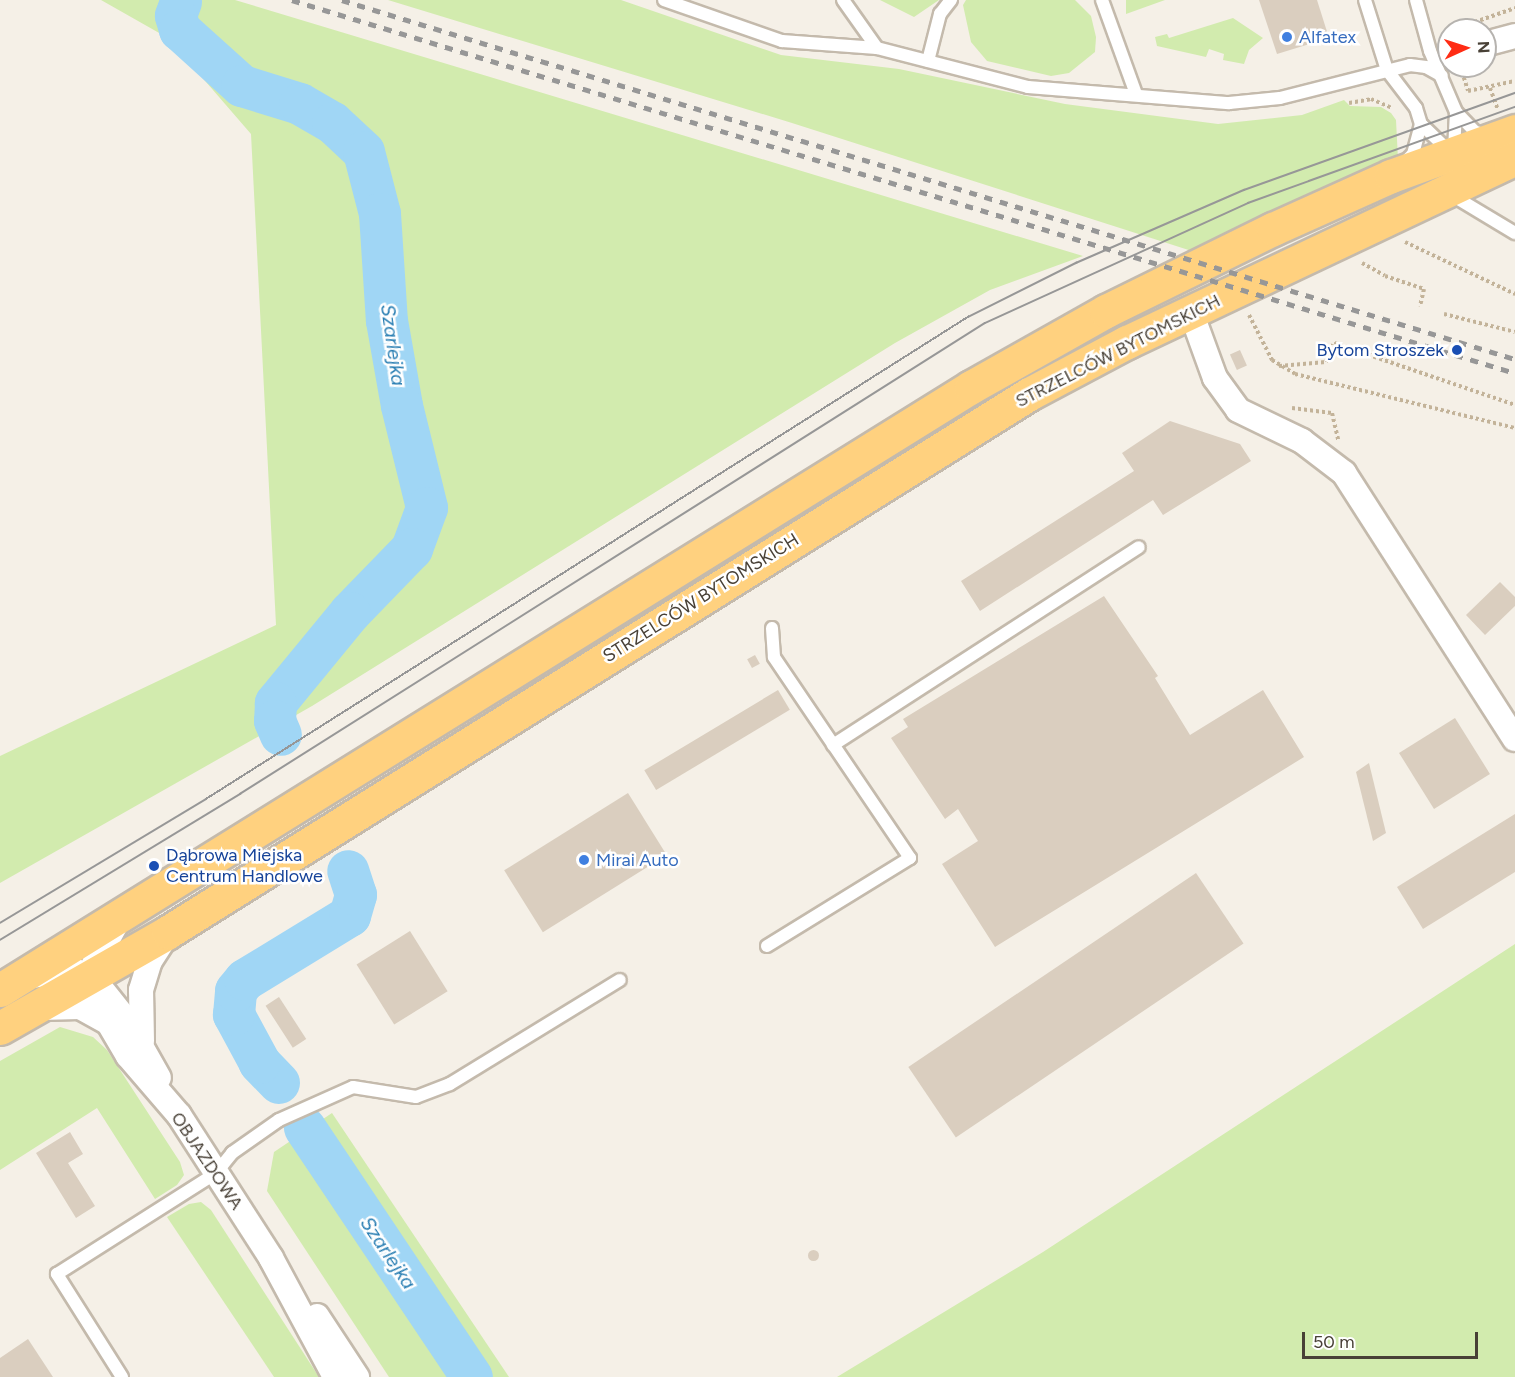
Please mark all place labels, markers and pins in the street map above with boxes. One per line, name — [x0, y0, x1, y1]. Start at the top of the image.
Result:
place label: Alfatex — [1299, 26, 1356, 48]
marker: Alfatex — [1280, 30, 1294, 44]
place label: Bytom Stroszek — [1316, 339, 1444, 361]
marker: Bytom Stroszek — [1448, 341, 1466, 359]
place label: Dąbrowa Miejska Centrum Handlowe — [166, 845, 323, 888]
place label: Mirai Auto — [596, 849, 679, 871]
marker: Mirai Auto — [577, 853, 591, 867]
marker: Dąbrowa Miejska Centrum Handlowe — [147, 859, 161, 873]

